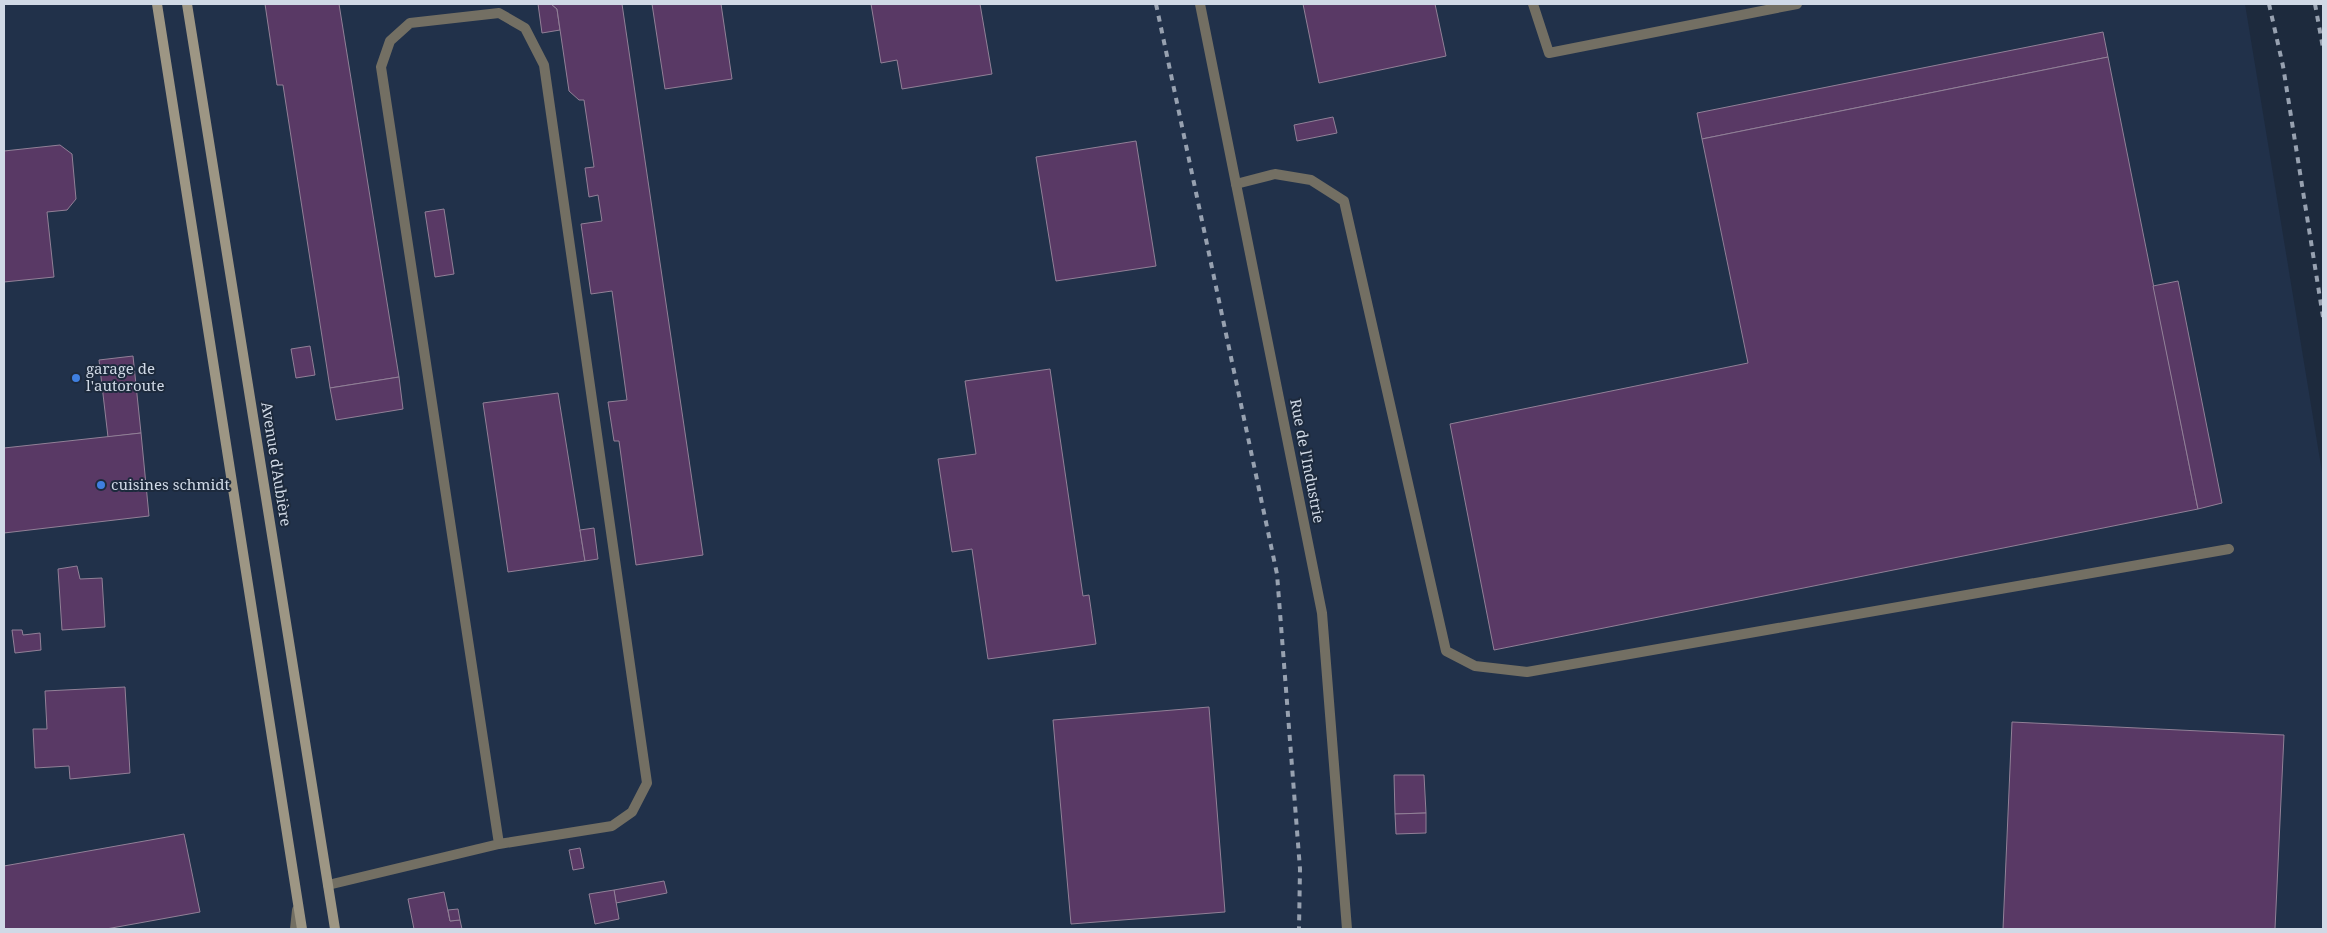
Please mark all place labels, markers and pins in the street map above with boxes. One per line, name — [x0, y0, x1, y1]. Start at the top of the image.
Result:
place label: garage de l'autoroute — [86, 358, 164, 395]
marker: garage de l'autoroute — [70, 372, 82, 384]
place label: cuisines schmidt — [111, 474, 230, 494]
marker: cuisines schmidt — [95, 479, 107, 491]

